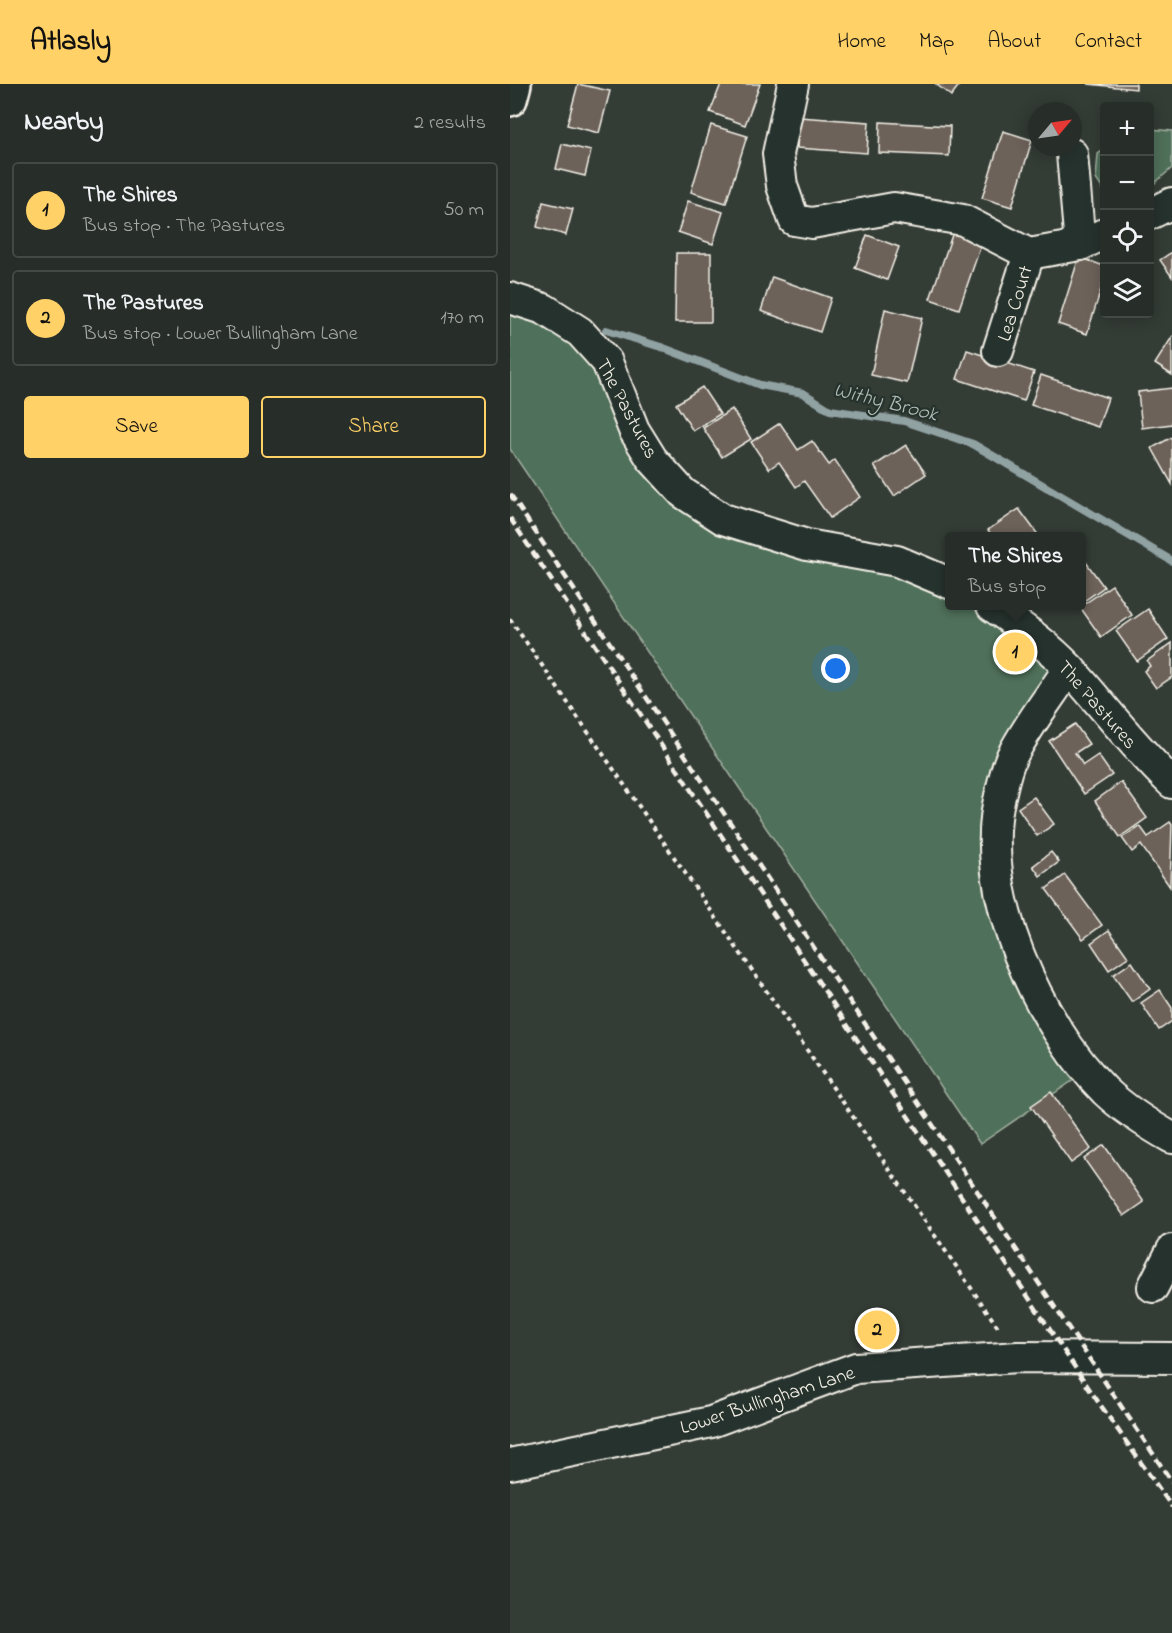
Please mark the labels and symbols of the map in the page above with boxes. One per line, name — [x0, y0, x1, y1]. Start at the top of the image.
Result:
north arrow — [1028, 102, 1082, 156]
street label: Lea Court — [991, 262, 1042, 345]
street label: The Pastures — [587, 354, 664, 464]
water label: Withy Brook — [830, 376, 941, 431]
pin: 1 — [996, 630, 1034, 674]
your location — [821, 654, 850, 683]
street label: The Pastures — [1049, 655, 1143, 757]
pin: 2 — [858, 1308, 896, 1352]
street label: Lower Bullingham Lane — [677, 1359, 859, 1444]

